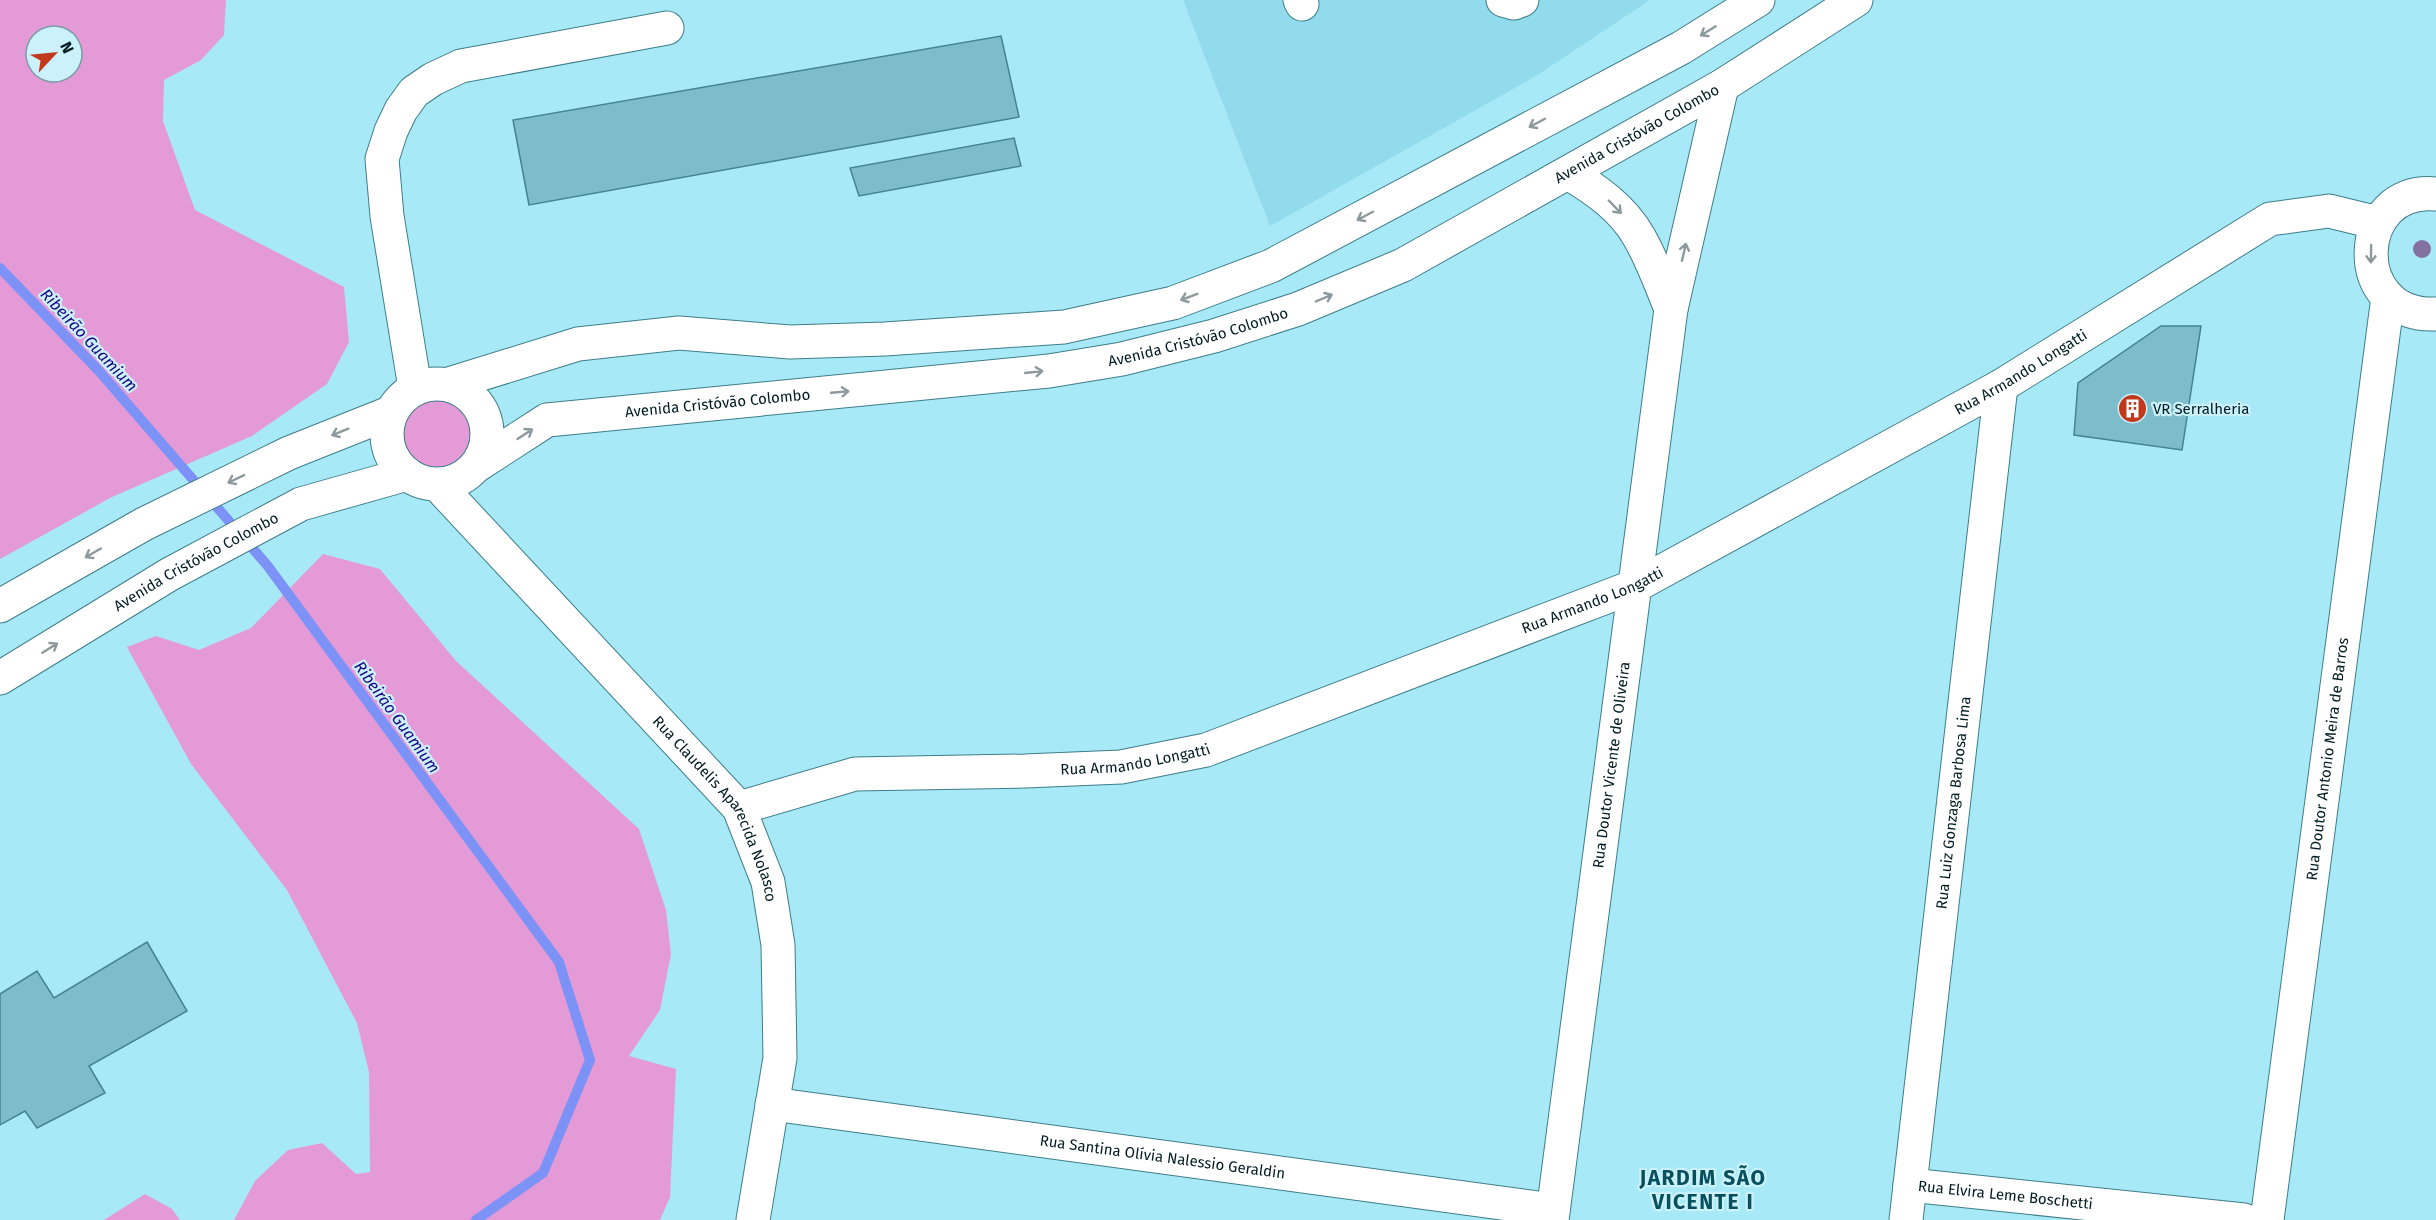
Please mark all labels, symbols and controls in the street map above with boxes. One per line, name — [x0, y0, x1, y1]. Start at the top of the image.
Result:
north arrow — [24, 24, 84, 84]
one-way arrow — [1700, 24, 1717, 37]
text: N — [56, 39, 78, 57]
street label: Avenida Cristóvão Colombo — [1551, 80, 1722, 187]
one-way arrow — [1529, 117, 1546, 129]
one-way arrow — [1608, 200, 1622, 215]
one-way arrow — [1357, 210, 1374, 222]
one-way arrow — [1679, 242, 1691, 261]
one-way arrow — [2365, 243, 2377, 263]
water label: Ribeirão Guamium — [37, 285, 141, 395]
one-way arrow — [1314, 292, 1333, 303]
one-way arrow — [1180, 293, 1198, 304]
street label: Avenida Cristóvão Colombo — [1107, 304, 1290, 370]
street label: Rua Armando Longatti — [1951, 326, 2090, 419]
one-way arrow — [1024, 366, 1044, 377]
street label: Avenida Cristóvão Colombo — [624, 385, 811, 421]
one-way arrow — [830, 386, 850, 397]
building icon: VR Serralheria — [2116, 393, 2148, 425]
place label: VR Serralheria — [2153, 400, 2249, 418]
one-way arrow — [332, 427, 350, 438]
one-way arrow — [516, 428, 533, 440]
one-way arrow — [228, 473, 246, 485]
street label: Avenida Cristóvão Colombo — [110, 509, 282, 615]
one-way arrow — [85, 547, 102, 559]
street label: Rua Armando Longatti — [1519, 563, 1666, 637]
street label: Rua Doutor Antonio Meira de Barros — [2303, 636, 2352, 882]
one-way arrow — [41, 641, 58, 653]
water label: Ribeirão Guamium — [350, 657, 444, 777]
street label: Rua Doutor Vicente de Oliveira — [1589, 661, 1634, 869]
street label: Rua Luiz Gonzaga Barbosa Lima — [1932, 695, 1975, 910]
street label: Rua Claudelis Aparecida Nolasco — [649, 712, 780, 903]
street label: Rua Armando Longatti — [1060, 740, 1213, 779]
street label: Rua Santina Olívia Nalessio Geraldin — [1039, 1131, 1286, 1183]
district label: JARDIM SÃO VICENTE I — [1639, 1165, 1766, 1215]
street label: Rua Elvira Leme Boschetti — [1917, 1177, 2094, 1213]

